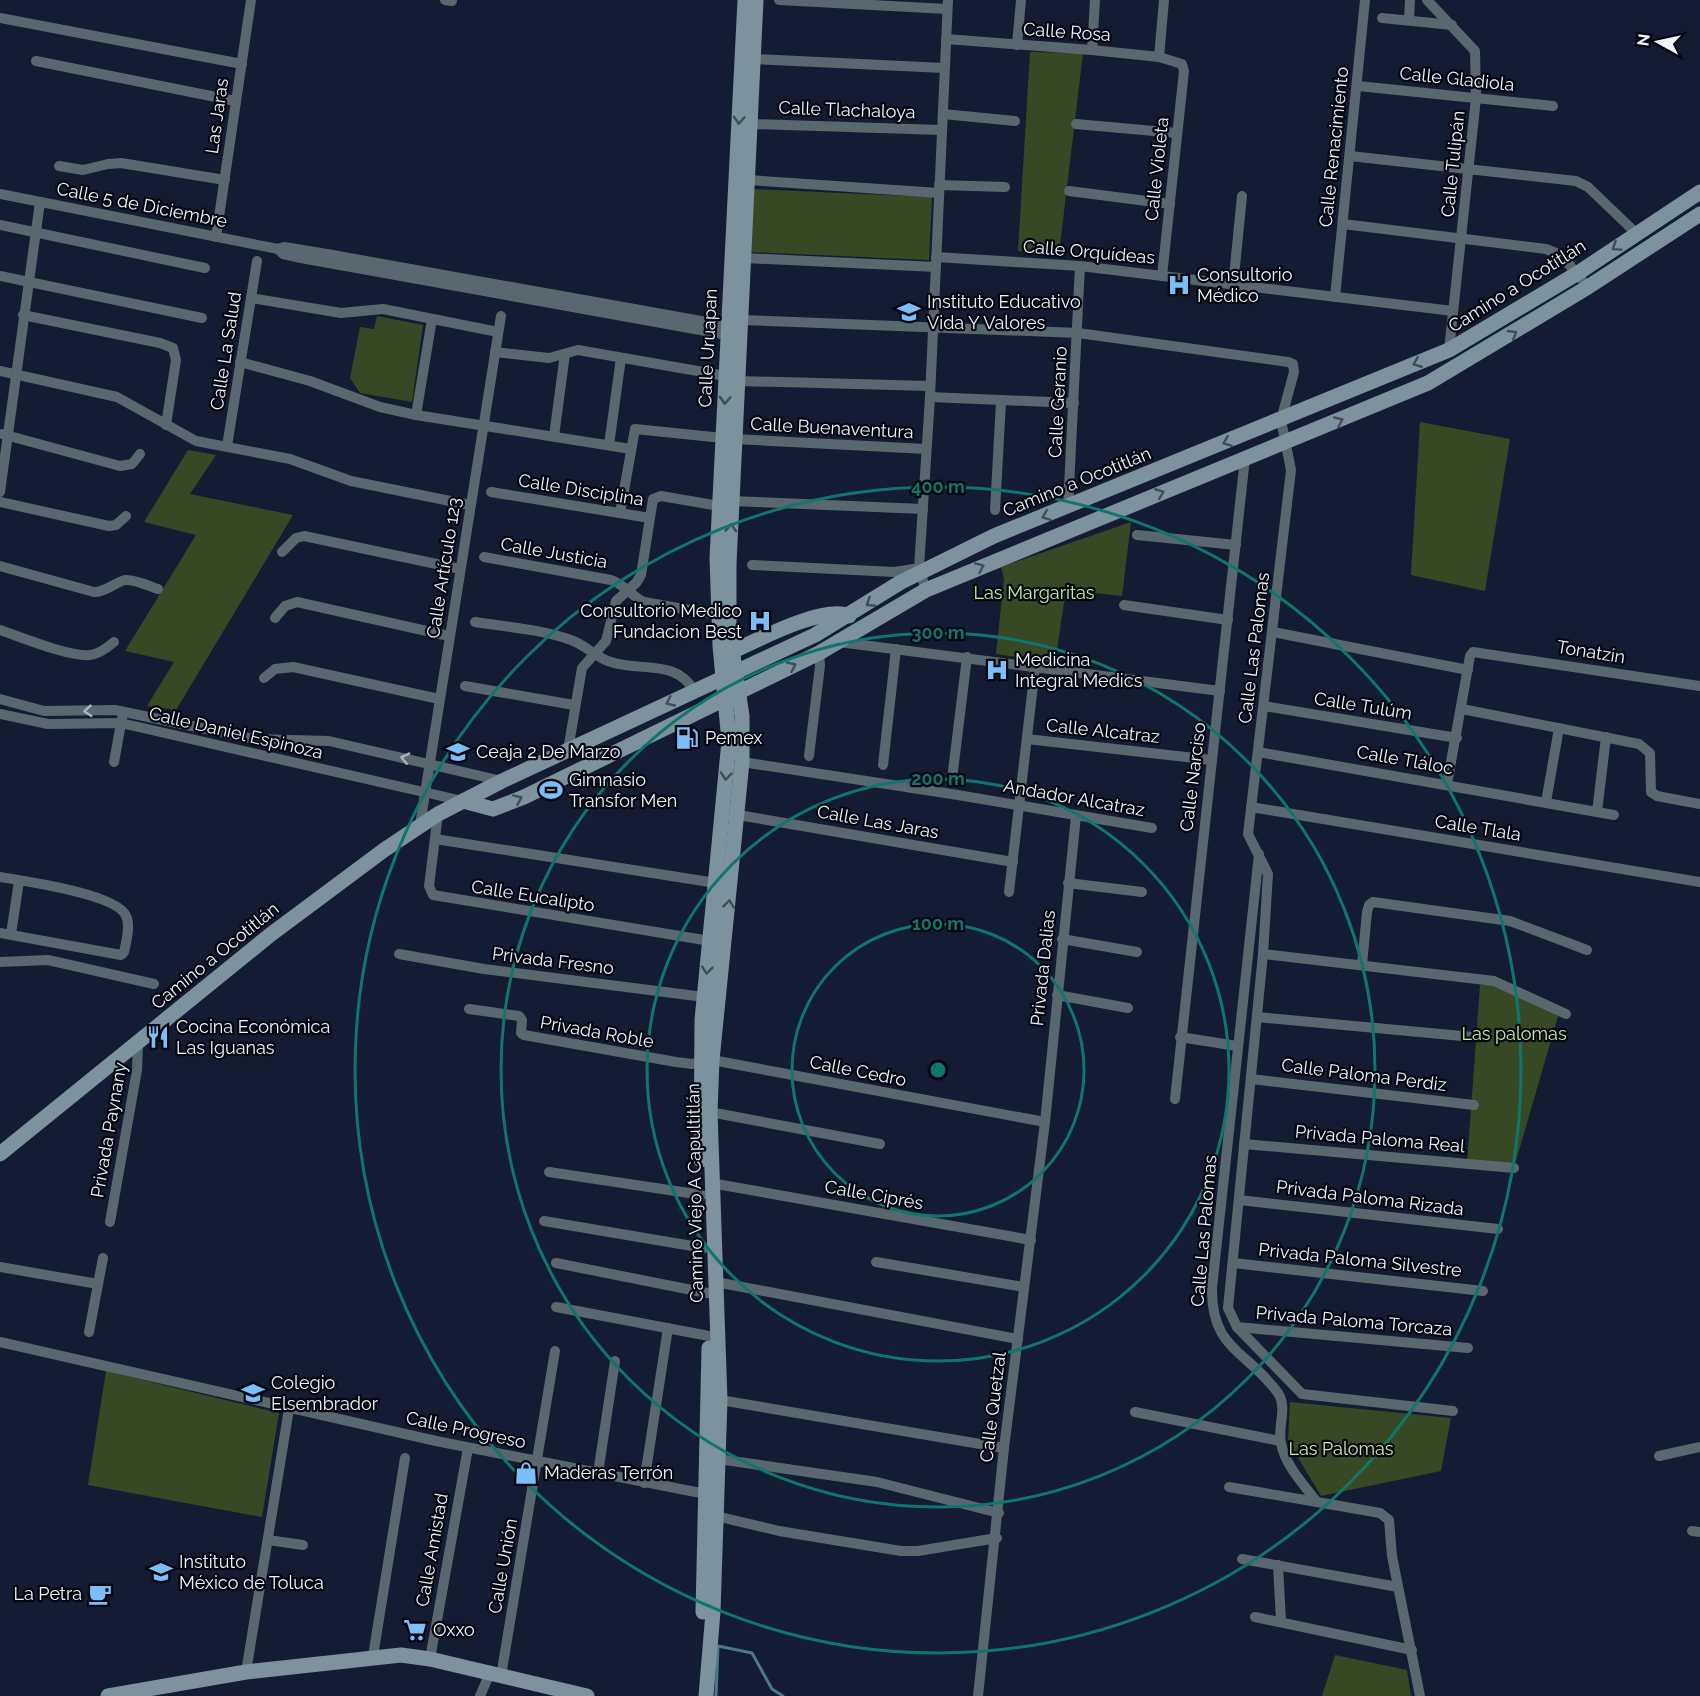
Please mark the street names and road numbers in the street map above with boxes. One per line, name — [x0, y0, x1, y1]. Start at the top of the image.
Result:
street label: Calle Rosa — [1023, 18, 1112, 45]
street label: Calle Gladiola — [1399, 62, 1515, 95]
street label: Calle Renacimiento — [1315, 65, 1352, 228]
street label: Las Jaras — [201, 76, 232, 155]
street label: Calle Tlachaloya — [778, 97, 916, 122]
street label: Calle Tulipán — [1436, 110, 1469, 218]
street label: Calle Violeta — [1141, 116, 1172, 222]
street label: Calle 5 de Diciembre — [55, 178, 230, 231]
street label: Calle Orquídeas — [1022, 235, 1156, 268]
street label: Camino a Ocotitlán — [1444, 235, 1589, 336]
street label: Calle Uruapan — [694, 288, 721, 408]
street label: Calle La Salud — [206, 290, 245, 412]
street label: Calle Geranio — [1044, 345, 1071, 458]
street label: Calle Buenaventura — [750, 413, 914, 442]
street label: Camino a Ocotitlán — [1000, 442, 1154, 521]
street label: Calle Disciplina — [517, 469, 645, 510]
street label: Calle Artículo 123 — [422, 496, 465, 640]
street label: Calle Justicia — [499, 533, 609, 572]
street label: Calle Las Palomas — [1234, 571, 1273, 725]
street label: Tonatzin — [1555, 636, 1627, 667]
street label: Calle Tulúm — [1313, 687, 1414, 724]
street label: Calle Daniel Espinoza — [147, 702, 325, 763]
street label: Calle Alcatraz — [1045, 714, 1161, 747]
street label: Calle Narciso — [1175, 721, 1210, 833]
street label: Calle Tláloc — [1355, 741, 1455, 778]
street label: Andador Alcatraz — [1002, 775, 1147, 820]
street label: Calle Las Jaras — [816, 800, 941, 843]
street label: Calle Tlala — [1433, 810, 1523, 845]
street label: Calle Eucalipto — [470, 875, 597, 916]
street label: Camino a Ocotitlán — [147, 898, 283, 1013]
street label: Privada Dalias — [1026, 909, 1059, 1027]
street label: Privada Fresno — [491, 943, 615, 978]
street label: Privada Roble — [539, 1011, 656, 1052]
street label: Calle Cedro — [808, 1051, 908, 1090]
street label: Calle Paloma Perdiz — [1280, 1054, 1448, 1095]
street label: Privada Paynany — [86, 1060, 131, 1199]
street label: Camino Viejo A Capultitlán — [682, 1083, 707, 1303]
street label: Privada Paloma Real — [1294, 1121, 1466, 1156]
street label: Calle Las Palomas — [1186, 1154, 1221, 1308]
street label: Calle Ciprés — [823, 1176, 925, 1214]
street label: Privada Paloma Rizada — [1275, 1176, 1465, 1219]
street label: Privada Paloma Silvestre — [1257, 1238, 1463, 1281]
street label: Privada Paloma Torcaza — [1255, 1301, 1453, 1340]
street label: Calle Quetzal — [975, 1350, 1010, 1463]
street label: Calle Progreso — [404, 1407, 528, 1453]
street label: Calle Amistad — [411, 1492, 452, 1608]
street label: Calle Unión — [484, 1517, 521, 1615]

